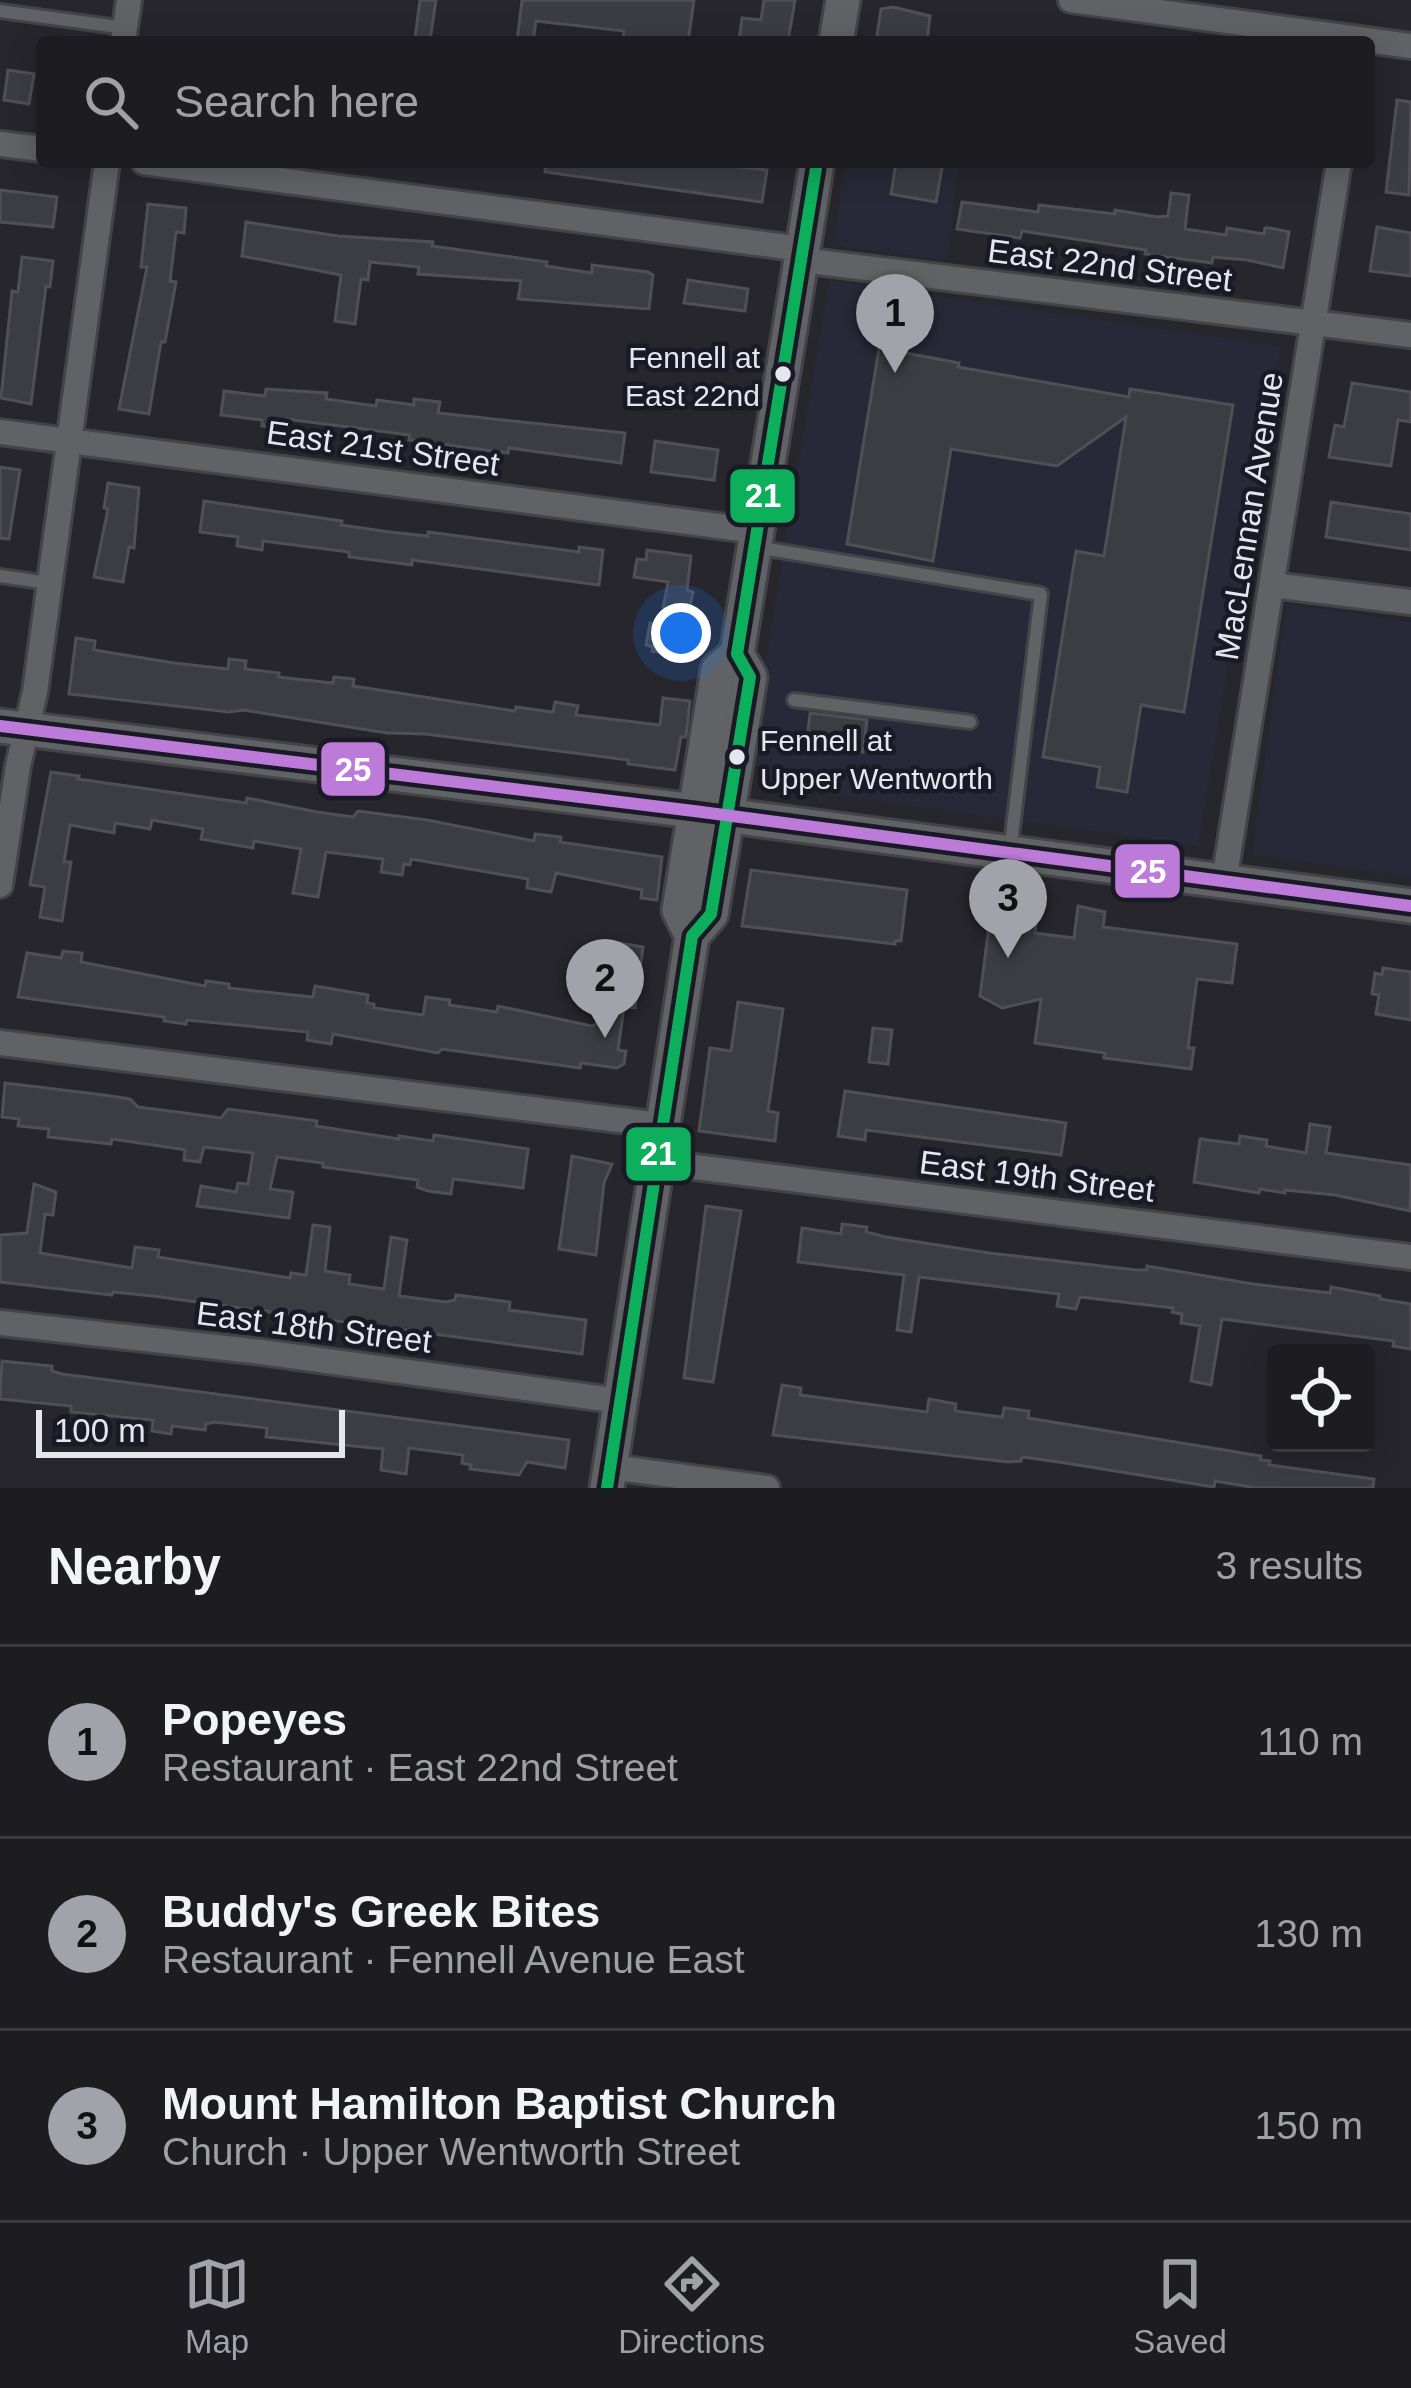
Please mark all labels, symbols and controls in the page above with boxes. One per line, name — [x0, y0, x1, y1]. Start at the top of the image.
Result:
search box — [36, 36, 1375, 168]
icon: search — [78, 69, 144, 135]
text: Search here — [174, 76, 419, 127]
street label: East 22nd Street — [986, 232, 1234, 298]
pin: 1 — [856, 274, 934, 373]
place label: Fennell at East 22nd — [625, 341, 761, 412]
marker: Fennell at East 22nd — [772, 363, 794, 385]
street label: MacLennan Avenue — [1208, 369, 1290, 663]
street label: East 21st Street — [264, 413, 502, 483]
line badge: 21 — [728, 467, 797, 525]
text: 21 — [745, 477, 781, 514]
your location — [651, 603, 711, 663]
place label: Fennell at Upper Wentworth — [760, 724, 993, 795]
line badge: 25 — [319, 740, 387, 798]
marker: Fennell at Upper Wentworth — [726, 746, 748, 768]
text: 25 — [335, 751, 371, 788]
line badge: 25 — [1113, 842, 1182, 900]
text: 25 — [1130, 853, 1166, 890]
pin: 3 — [969, 859, 1047, 958]
pin: 2 — [566, 939, 644, 1038]
line badge: 21 — [624, 1125, 693, 1183]
text: 21 — [640, 1135, 676, 1172]
street label: East 19th Street — [917, 1143, 1157, 1209]
street label: East 18th Street — [194, 1294, 434, 1360]
map controls — [1267, 1344, 1375, 1452]
button: locate — [1267, 1344, 1375, 1452]
scale bar — [36, 1404, 345, 1457]
text: 100 m — [54, 1412, 146, 1449]
text: Nearby — [48, 1538, 221, 1595]
text: 3 results — [1216, 1544, 1363, 1587]
text: Popeyes — [162, 1694, 347, 1745]
text: 1 — [76, 1720, 98, 1763]
text: 110 m — [1258, 1720, 1363, 1763]
text: Restaurant · East 22nd Street — [162, 1746, 678, 1789]
text: Buddy's Greek Bites — [162, 1886, 600, 1937]
text: 2 — [76, 1912, 98, 1955]
text: 130 m — [1255, 1912, 1363, 1955]
text: Restaurant · Fennell Avenue East — [162, 1938, 744, 1981]
text: Mount Hamilton Baptist Church — [162, 2078, 837, 2129]
text: 3 — [76, 2104, 98, 2147]
text: 150 m — [1255, 2104, 1363, 2147]
text: Church · Upper Wentworth Street — [162, 2130, 740, 2173]
tab: Map — [184, 2251, 250, 2361]
tab: Directions — [618, 2251, 765, 2361]
tab: Saved — [1133, 2251, 1227, 2361]

